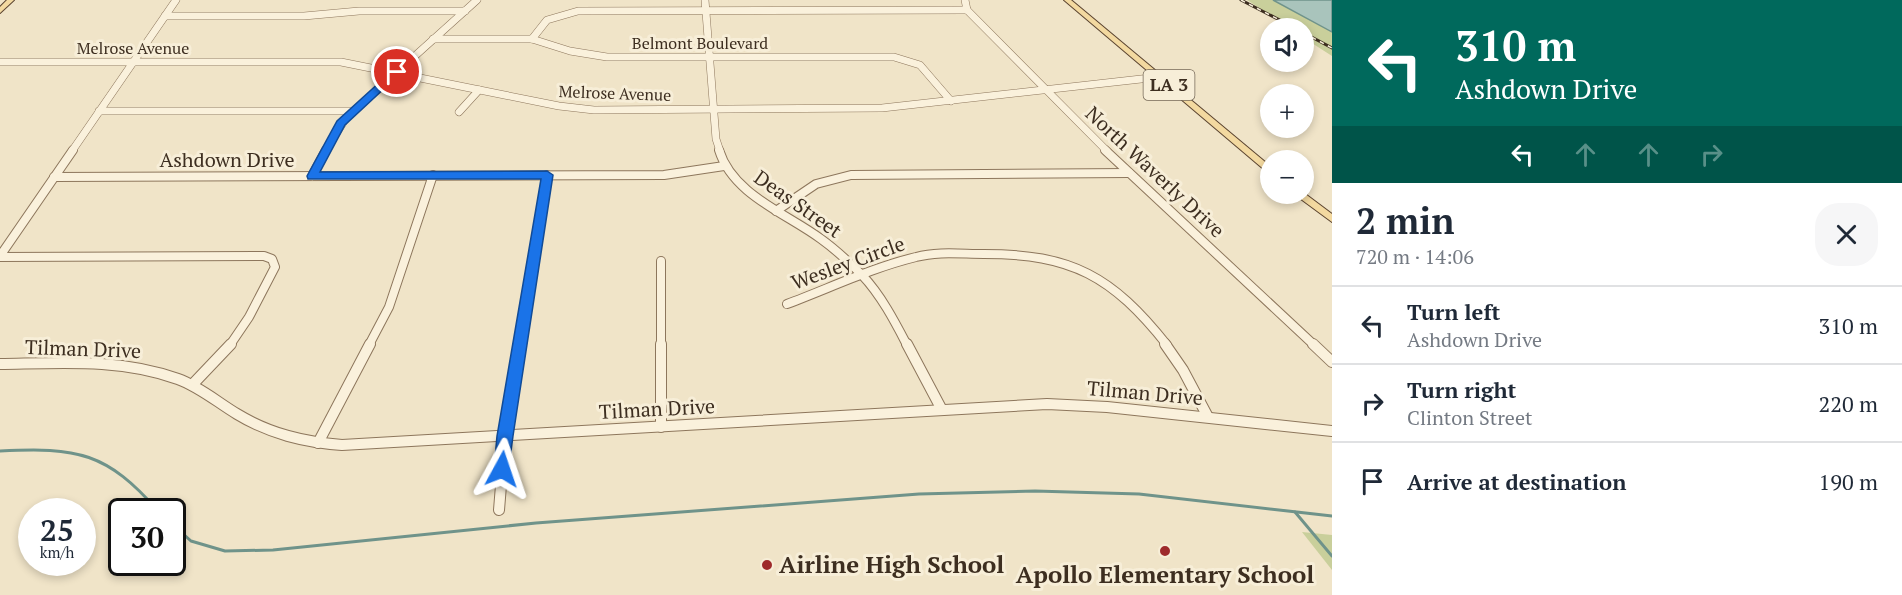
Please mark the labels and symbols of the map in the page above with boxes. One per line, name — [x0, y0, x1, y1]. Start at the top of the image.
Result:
street label: Belmont Boulevard — [632, 32, 768, 54]
street label: Melrose Avenue — [77, 37, 189, 59]
pin — [371, 46, 422, 97]
road number: LA 3 — [1144, 70, 1194, 100]
street label: Melrose Avenue — [558, 80, 672, 106]
street label: North Waverly Drive — [1080, 100, 1231, 243]
street label: Ashdown Drive — [160, 146, 294, 173]
street label: Deas Street — [749, 164, 848, 244]
street label: Wesley Circle — [787, 230, 908, 296]
street label: Tilman Drive — [24, 333, 142, 364]
street label: Tilman Drive — [1086, 374, 1204, 411]
street label: Tilman Drive — [598, 392, 716, 425]
position arrow — [470, 437, 534, 501]
speed limit sign: 30 — [108, 498, 186, 576]
marker: Apollo Elementary School — [1158, 544, 1172, 558]
place label: Airline High School — [779, 548, 1004, 580]
marker: Airline High School — [760, 558, 774, 572]
place label: Apollo Elementary School — [1016, 558, 1314, 590]

